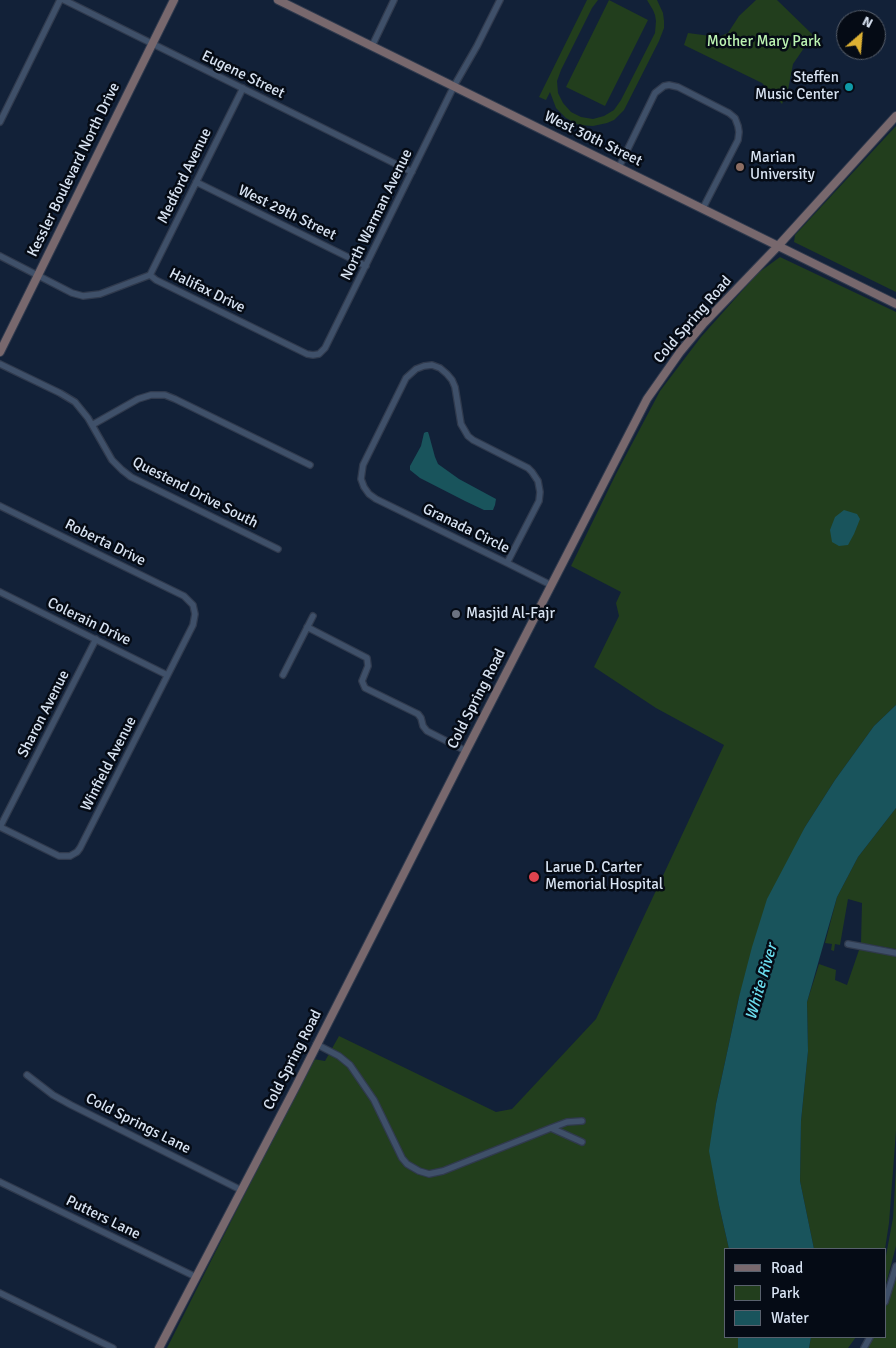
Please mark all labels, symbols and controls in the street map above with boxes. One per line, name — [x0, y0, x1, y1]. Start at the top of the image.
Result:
north arrow — [836, 10, 886, 60]
text: N — [859, 12, 876, 32]
park label: Mother Mary Park — [707, 33, 821, 51]
street label: Eugene Street — [199, 47, 287, 103]
place label: Steffen Music Center — [755, 69, 839, 104]
street label: Kessler Boulevard North Drive — [24, 80, 124, 260]
marker: Steffen Music Center — [843, 81, 855, 93]
street label: West 30th Street — [541, 108, 645, 170]
street label: Medford Avenue — [154, 125, 216, 227]
street label: North Warman Avenue — [337, 146, 417, 284]
place label: Marian University — [750, 149, 815, 184]
marker: Marian University — [734, 161, 746, 173]
street label: West 29th Street — [235, 182, 339, 244]
street label: Halifax Drive — [166, 265, 248, 317]
street label: Cold Spring Road — [650, 273, 736, 367]
street label: Questend Drive South — [129, 454, 261, 532]
street label: Granada Circle — [420, 500, 512, 558]
street label: Roberta Drive — [62, 516, 148, 570]
street label: Colerain Drive — [44, 594, 134, 650]
place label: Masjid Al-Fajr — [466, 605, 555, 623]
marker: Masjid Al-Fajr — [450, 608, 462, 620]
street label: Cold Spring Road — [444, 646, 510, 752]
street label: Sharon Avenue — [14, 667, 74, 761]
street label: Winfield Avenue — [77, 714, 141, 814]
place label: Larue D. Carter Memorial Hospital — [545, 859, 663, 894]
marker: Larue D. Carter Memorial Hospital — [527, 870, 541, 884]
water label: White River — [742, 942, 782, 1022]
street label: Cold Spring Road — [260, 1007, 326, 1113]
street label: Cold Springs Lane — [83, 1090, 193, 1158]
street label: Putters Lane — [63, 1192, 143, 1244]
legend — [724, 1248, 886, 1338]
text: Road — [771, 1259, 803, 1277]
text: Park — [771, 1284, 800, 1302]
text: Water — [771, 1309, 809, 1327]

